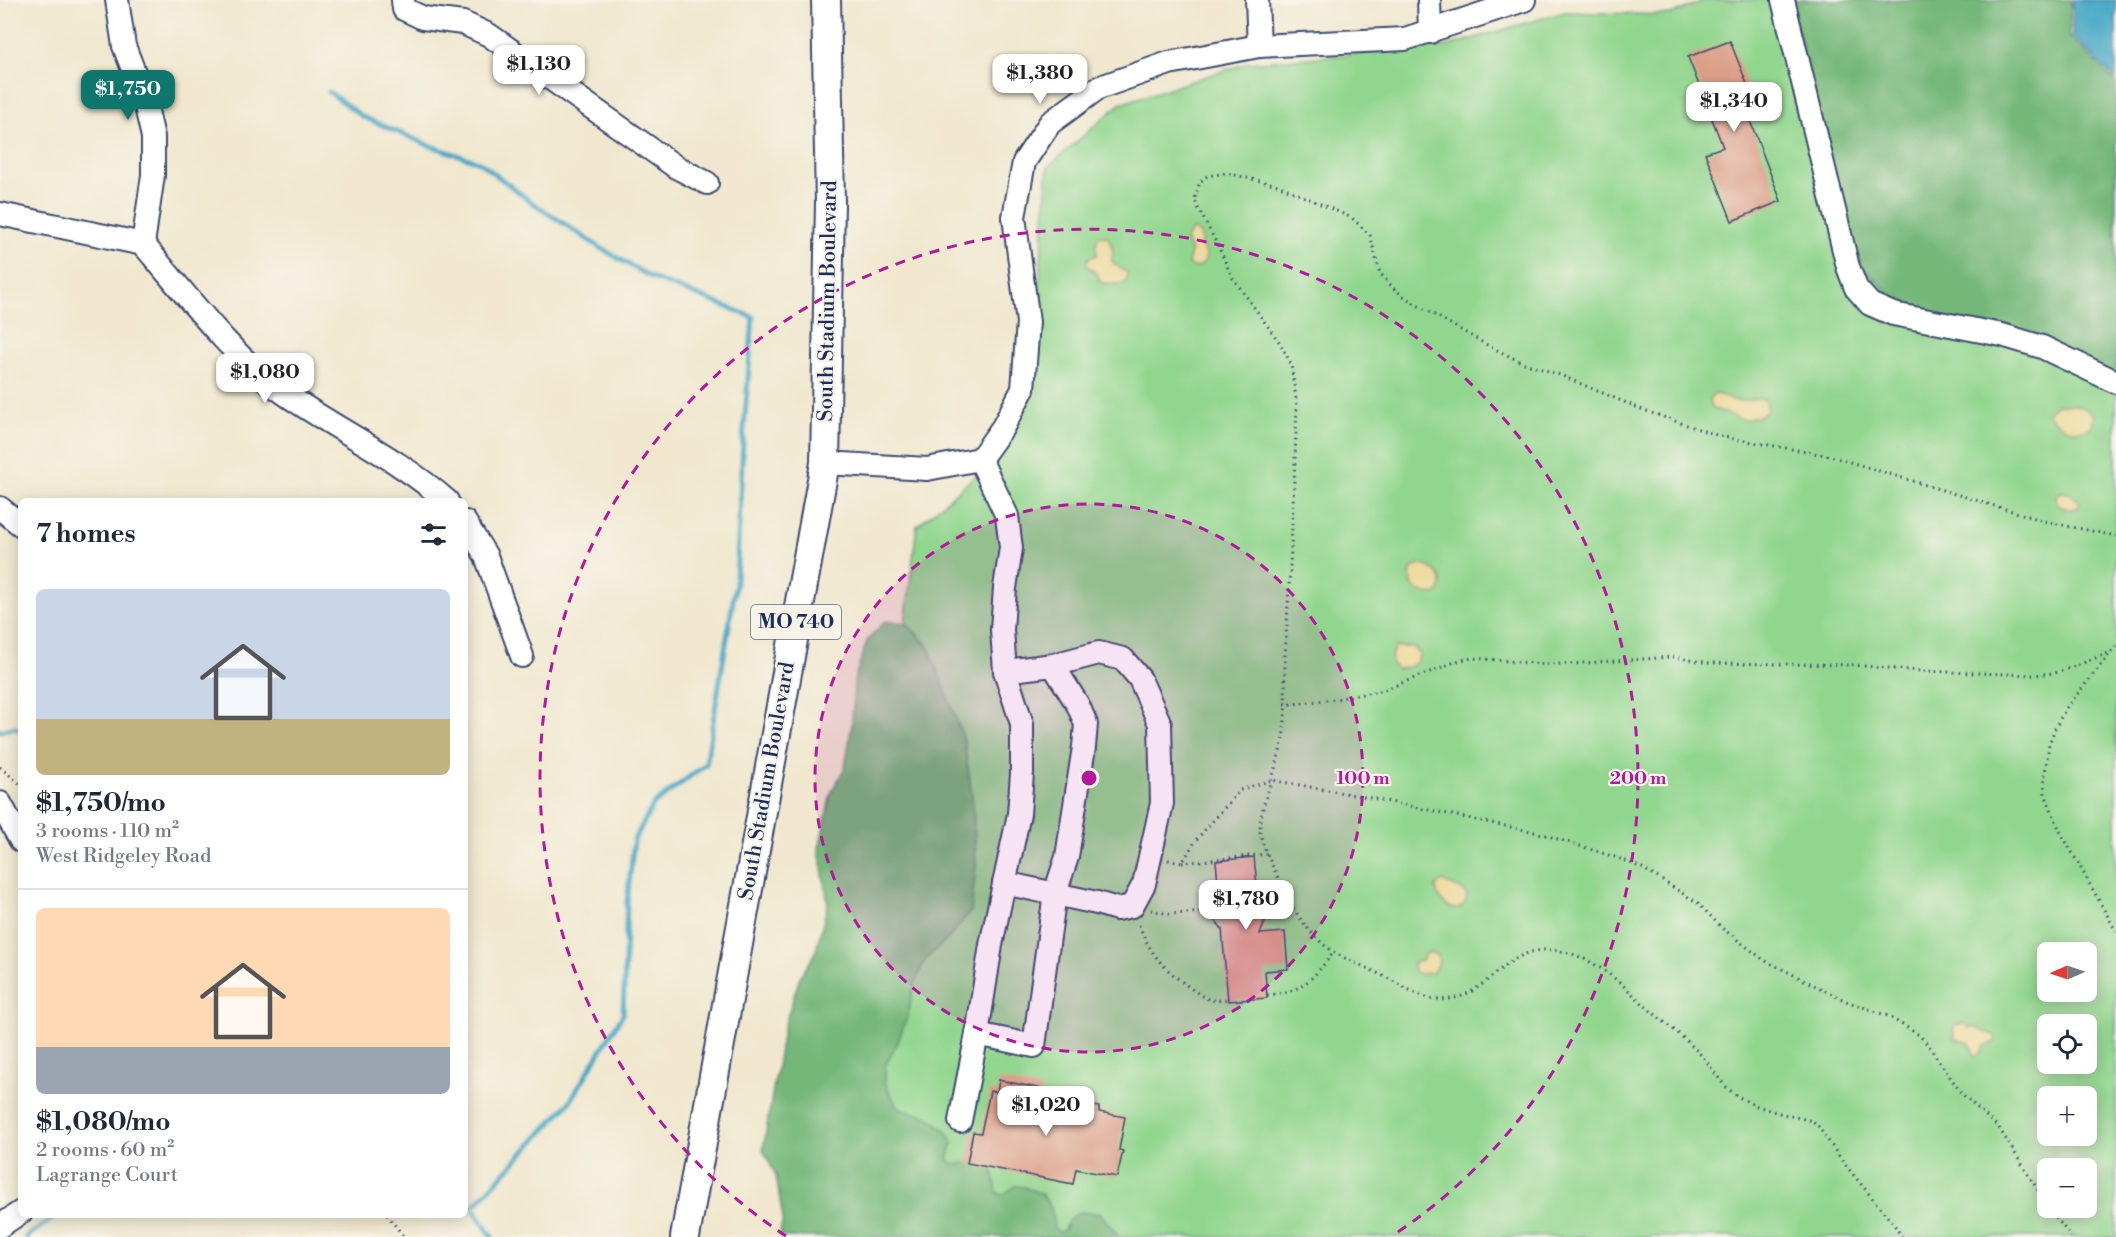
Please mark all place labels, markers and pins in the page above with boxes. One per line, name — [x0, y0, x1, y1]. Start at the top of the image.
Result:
pin: $1,130 — [490, 45, 588, 96]
pin: $1,380 — [991, 54, 1089, 105]
pin: $1,750 — [79, 70, 177, 121]
pin: $1,340 — [1685, 82, 1783, 133]
pin: $1,080 — [216, 353, 314, 404]
centre of rings — [1079, 768, 1099, 788]
pin: $1,780 — [1197, 880, 1295, 931]
pin: $1,020 — [997, 1086, 1095, 1137]

